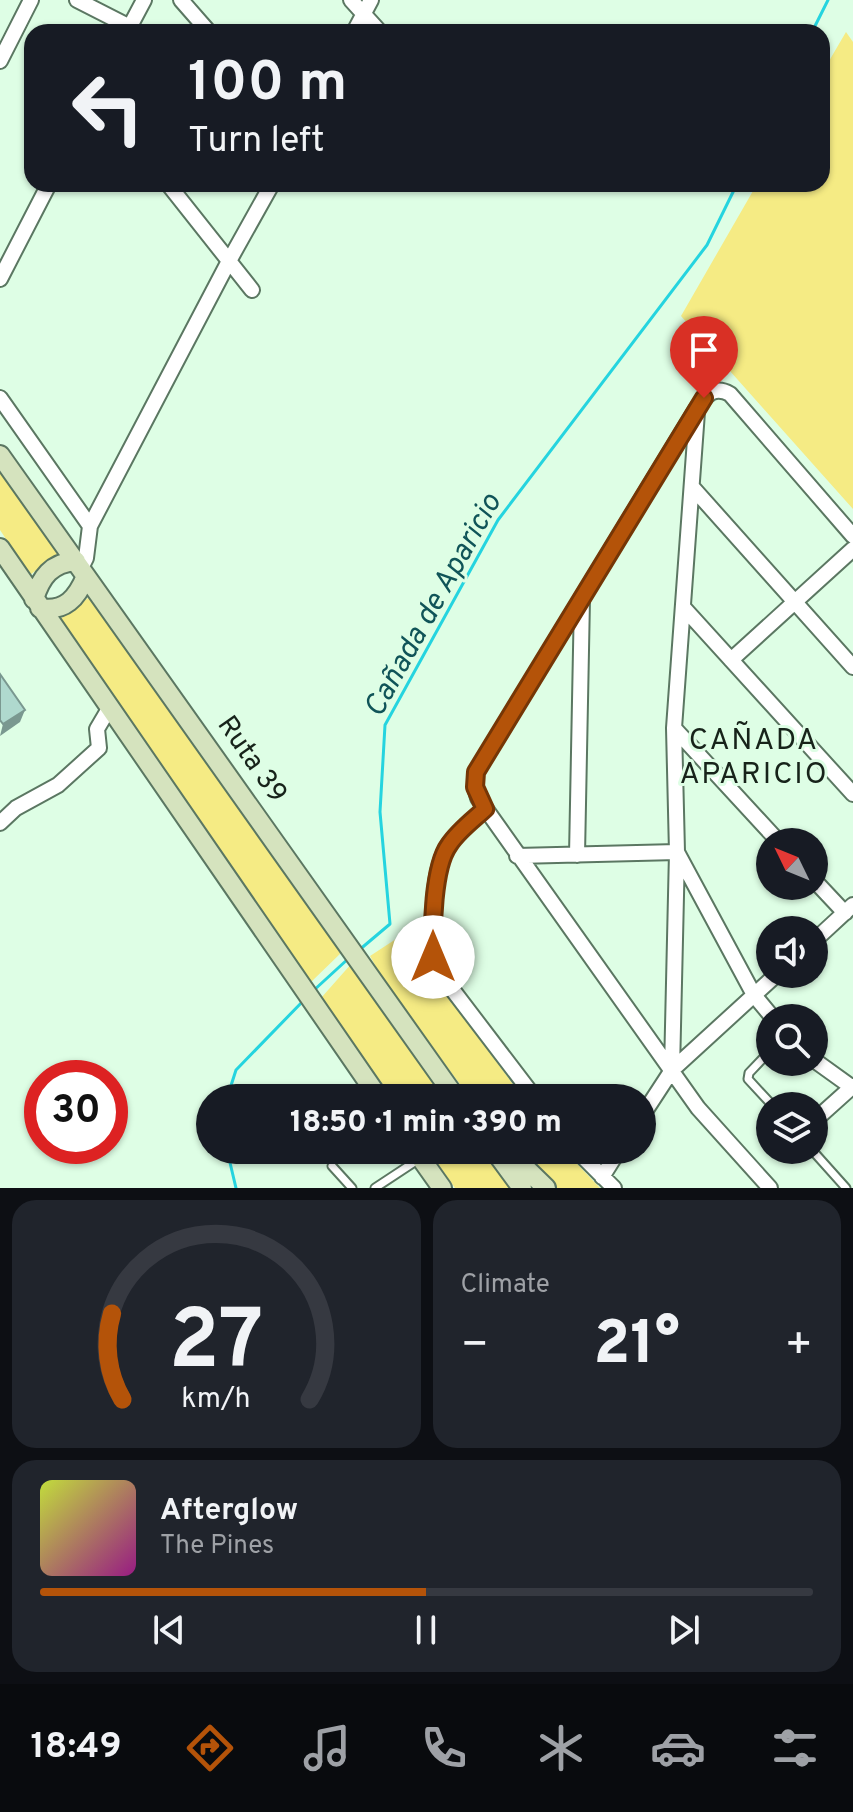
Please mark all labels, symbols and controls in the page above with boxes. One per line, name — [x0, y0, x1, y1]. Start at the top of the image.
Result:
text: 100 m — [188, 50, 347, 120]
icon: left — [56, 56, 160, 160]
text: Turn left — [188, 119, 325, 165]
pin — [670, 316, 738, 398]
icon: arrive — [682, 328, 726, 372]
water label: Cañada de Aparicio — [357, 488, 511, 724]
street label: Ruta 39 — [208, 709, 294, 811]
district label: CAÑADA APARICIO — [679, 721, 829, 794]
north arrow — [756, 828, 828, 900]
map controls — [756, 828, 828, 1164]
position arrow — [391, 915, 475, 999]
button: sound — [756, 916, 828, 988]
button: search — [756, 1004, 828, 1076]
speed limit sign: 30 — [24, 1060, 128, 1164]
button: layers — [756, 1092, 828, 1164]
text: 18:50 · 1 min · 390 m — [290, 1105, 562, 1142]
text: Climate — [461, 1269, 550, 1302]
text: 27 — [169, 1293, 264, 1398]
text: 21° — [594, 1309, 680, 1385]
text: − — [461, 1319, 489, 1375]
text: + — [785, 1319, 813, 1375]
text: km/h — [182, 1382, 251, 1418]
text: Afterglow — [160, 1493, 298, 1530]
text: The Pines — [160, 1530, 274, 1563]
icon: previous — [147, 1608, 191, 1652]
icon: pause — [404, 1608, 448, 1652]
icon: next — [662, 1608, 706, 1652]
icon: directions — [182, 1720, 238, 1776]
icon: music — [299, 1720, 355, 1776]
icon: phone — [416, 1720, 472, 1776]
icon: climate — [533, 1720, 589, 1776]
icon: car — [650, 1720, 706, 1776]
icon: filters — [767, 1720, 823, 1776]
text: 18:49 — [30, 1725, 122, 1771]

